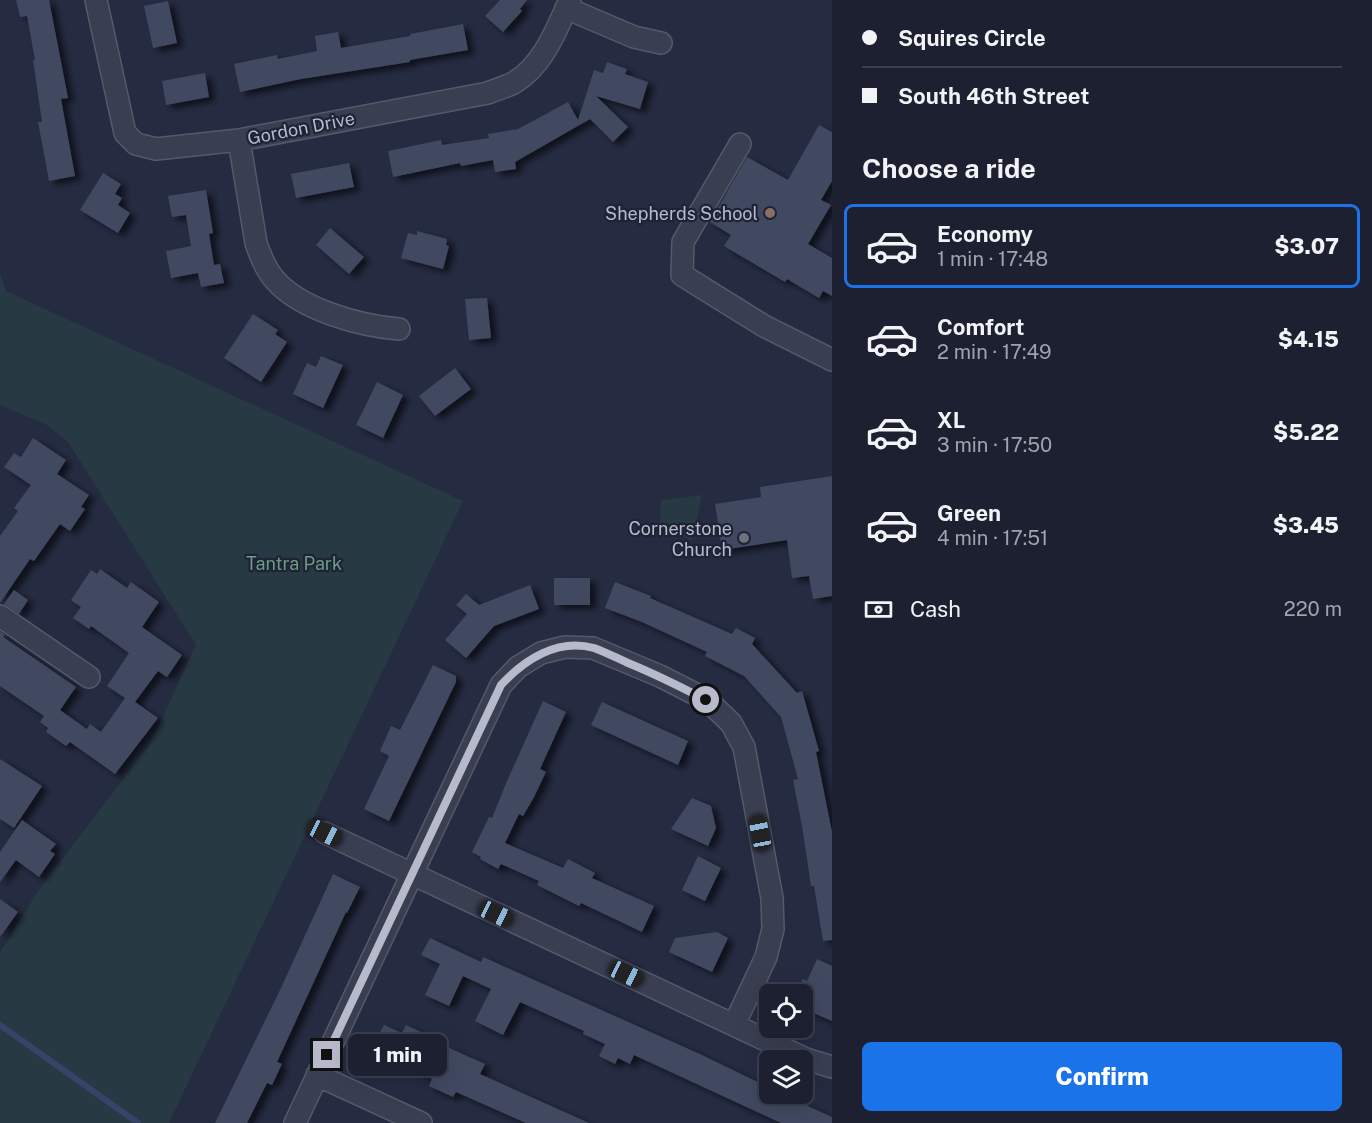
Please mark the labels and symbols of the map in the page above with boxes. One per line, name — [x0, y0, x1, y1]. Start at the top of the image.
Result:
street label: Gordon Drive — [245, 107, 357, 149]
place label: Shepherds School — [605, 203, 758, 224]
marker: Shepherds School — [763, 206, 777, 220]
place label: Cornerstone Church — [628, 518, 732, 560]
marker: Cornerstone Church — [737, 531, 751, 545]
park label: Tantra Park — [246, 553, 342, 574]
route start — [692, 686, 719, 713]
car — [748, 814, 772, 852]
car — [305, 817, 345, 849]
car — [476, 898, 516, 930]
car — [606, 958, 646, 990]
callout: 1 min — [348, 1034, 447, 1076]
route end — [313, 1041, 340, 1068]

